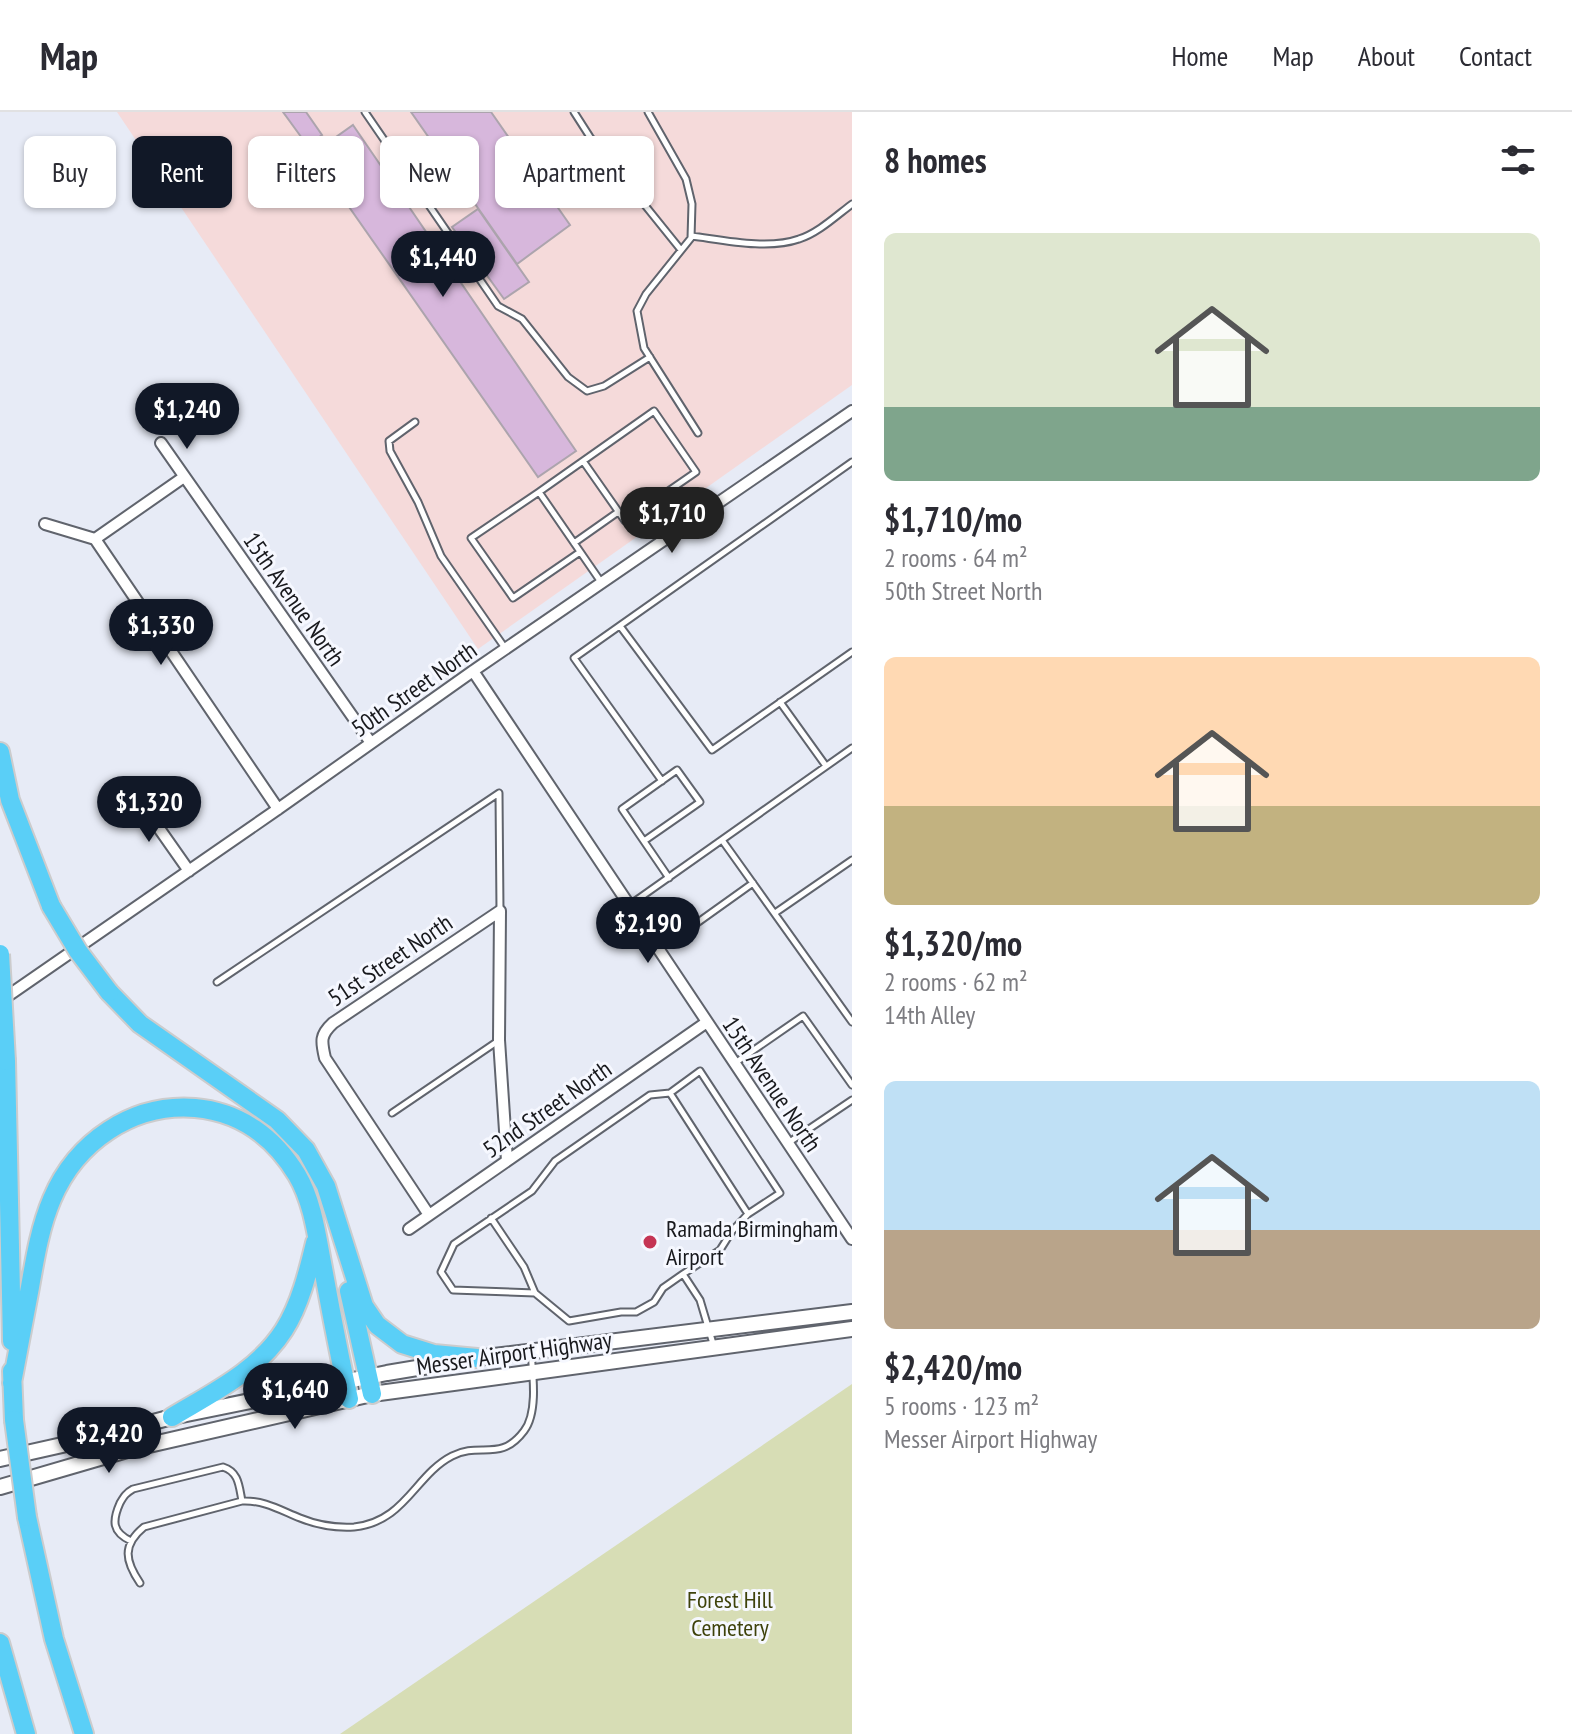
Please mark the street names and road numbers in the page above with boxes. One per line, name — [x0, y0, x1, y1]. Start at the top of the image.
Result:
street label: 15th Avenue North — [236, 526, 352, 672]
street label: 50th Street North — [345, 634, 483, 744]
street label: 51st Street North — [322, 907, 458, 1013]
street label: 15th Avenue North — [715, 1010, 829, 1158]
street label: 52nd Street North — [477, 1053, 617, 1165]
street label: Messer Airport Highway — [414, 1324, 614, 1382]

